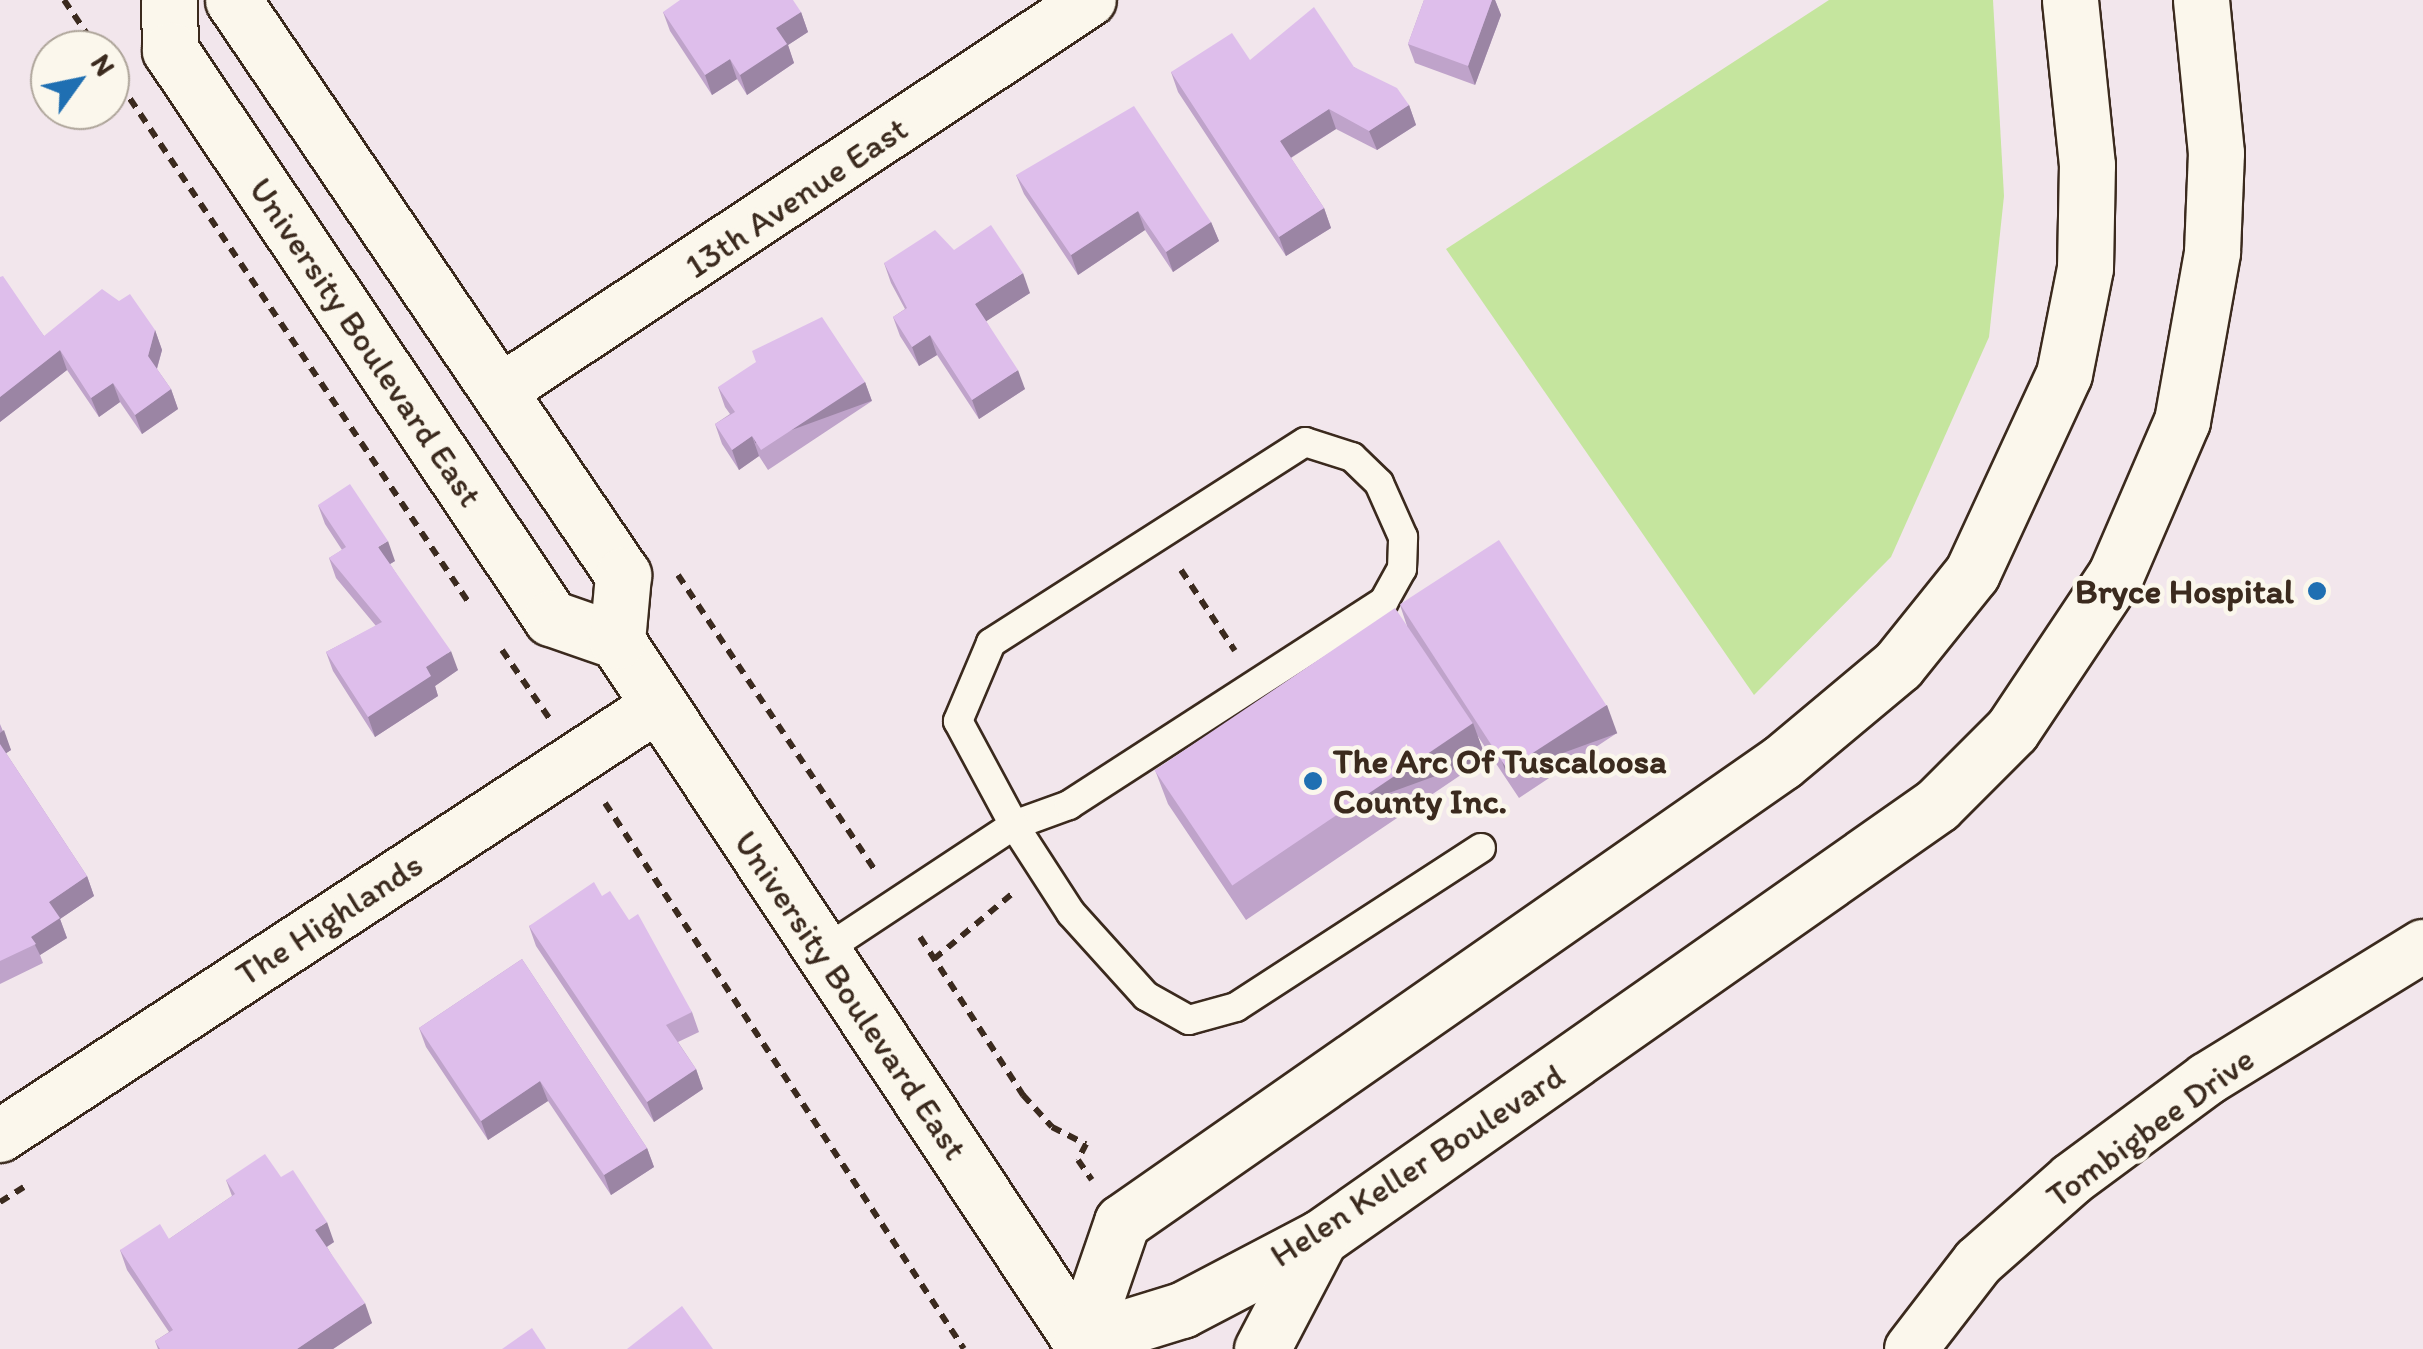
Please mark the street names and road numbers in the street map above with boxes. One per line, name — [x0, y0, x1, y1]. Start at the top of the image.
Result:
street label: 13th Avenue East — [677, 108, 915, 286]
street label: University Boulevard East — [240, 169, 492, 515]
street label: University Boulevard East — [725, 822, 977, 1168]
street label: The Highlands — [228, 843, 430, 995]
street label: Tombigbee Drive — [2038, 1037, 2262, 1217]
street label: Helen Keller Boulevard — [1261, 1053, 1573, 1277]

